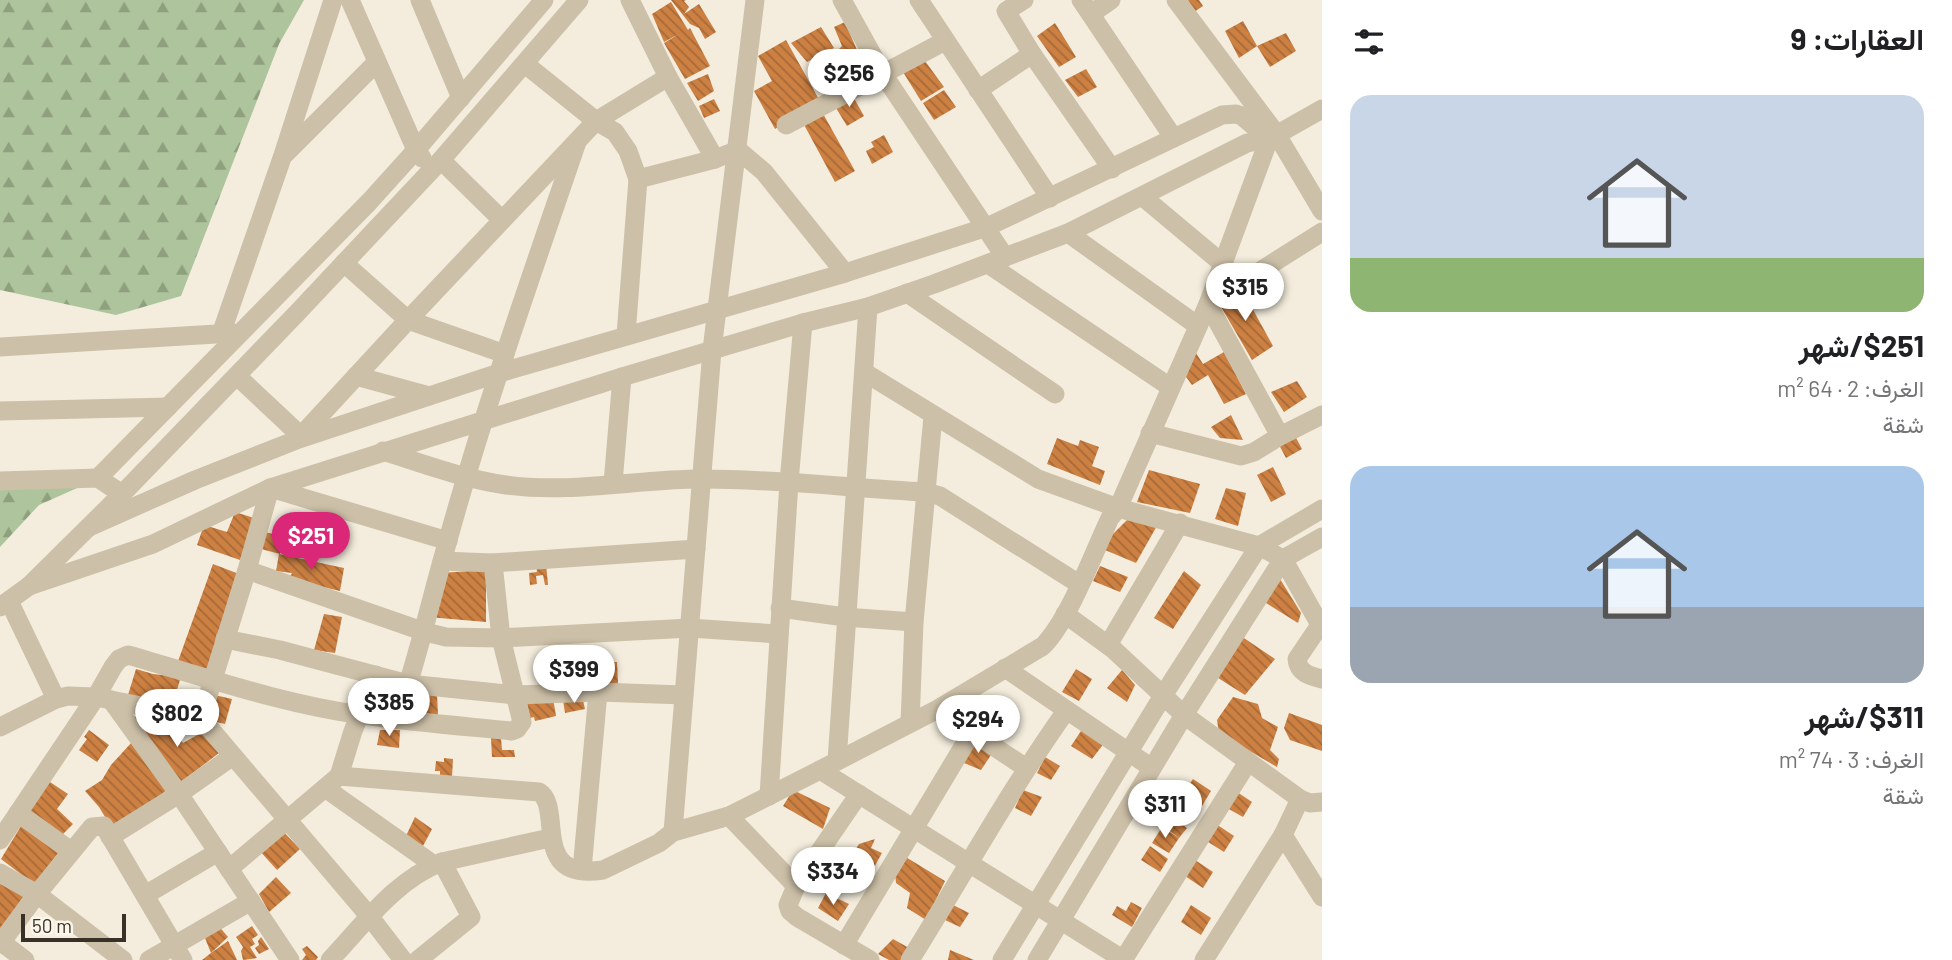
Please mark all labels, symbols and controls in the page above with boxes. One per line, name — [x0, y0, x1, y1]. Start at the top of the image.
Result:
text: العقارات: 9 — [1791, 20, 1924, 56]
icon: filters — [1350, 23, 1388, 61]
pin: $256 — [808, 50, 890, 109]
text: $256 — [824, 58, 874, 86]
icon: home — [1574, 140, 1700, 266]
pin: $315 — [1204, 264, 1286, 323]
text: $315 — [1222, 272, 1268, 300]
text: $251/شهر — [1799, 327, 1924, 363]
text: الغرف: 2 · 64 m² — [1777, 374, 1924, 402]
text: شقة — [1882, 410, 1924, 438]
icon: home — [1574, 511, 1700, 637]
pin: $251 — [270, 512, 352, 572]
text: $251 — [288, 521, 334, 549]
pin: $399 — [533, 646, 615, 705]
text: $399 — [549, 654, 599, 682]
pin: $385 — [348, 678, 430, 738]
text: $385 — [364, 687, 414, 715]
pin: $802 — [136, 690, 218, 749]
pin: $294 — [937, 696, 1019, 755]
text: $802 — [151, 698, 203, 726]
text: $311/شهر — [1804, 698, 1924, 734]
text: $294 — [952, 704, 1004, 732]
text: الغرف: 3 · 74 m² — [1779, 745, 1924, 773]
pin: $311 — [1124, 780, 1206, 840]
text: شقة — [1882, 781, 1924, 809]
text: $311 — [1144, 789, 1186, 817]
pin: $334 — [792, 848, 874, 907]
text: $334 — [807, 856, 859, 884]
scale bar — [21, 911, 126, 943]
text: 50 m — [32, 914, 72, 937]

